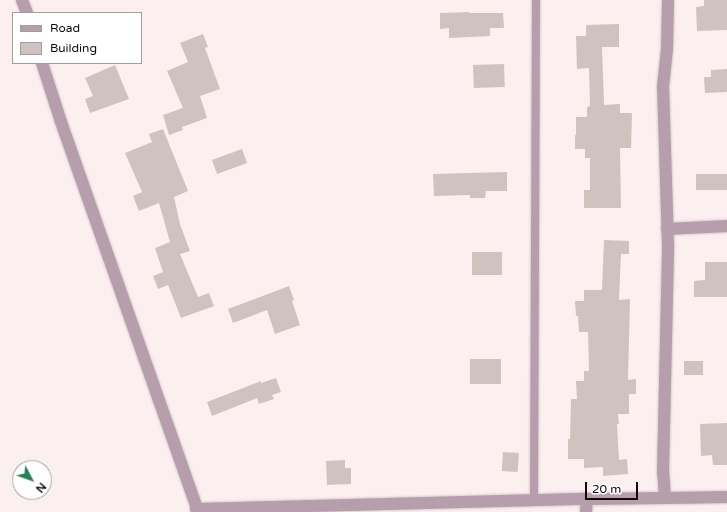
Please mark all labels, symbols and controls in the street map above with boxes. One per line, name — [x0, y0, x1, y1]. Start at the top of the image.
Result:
legend — [12, 12, 142, 64]
text: Road — [50, 21, 80, 35]
text: Building — [50, 41, 97, 55]
north arrow — [12, 460, 52, 500]
scale bar — [587, 474, 640, 500]
text: N — [33, 480, 48, 495]
text: 20 m — [592, 482, 621, 496]

